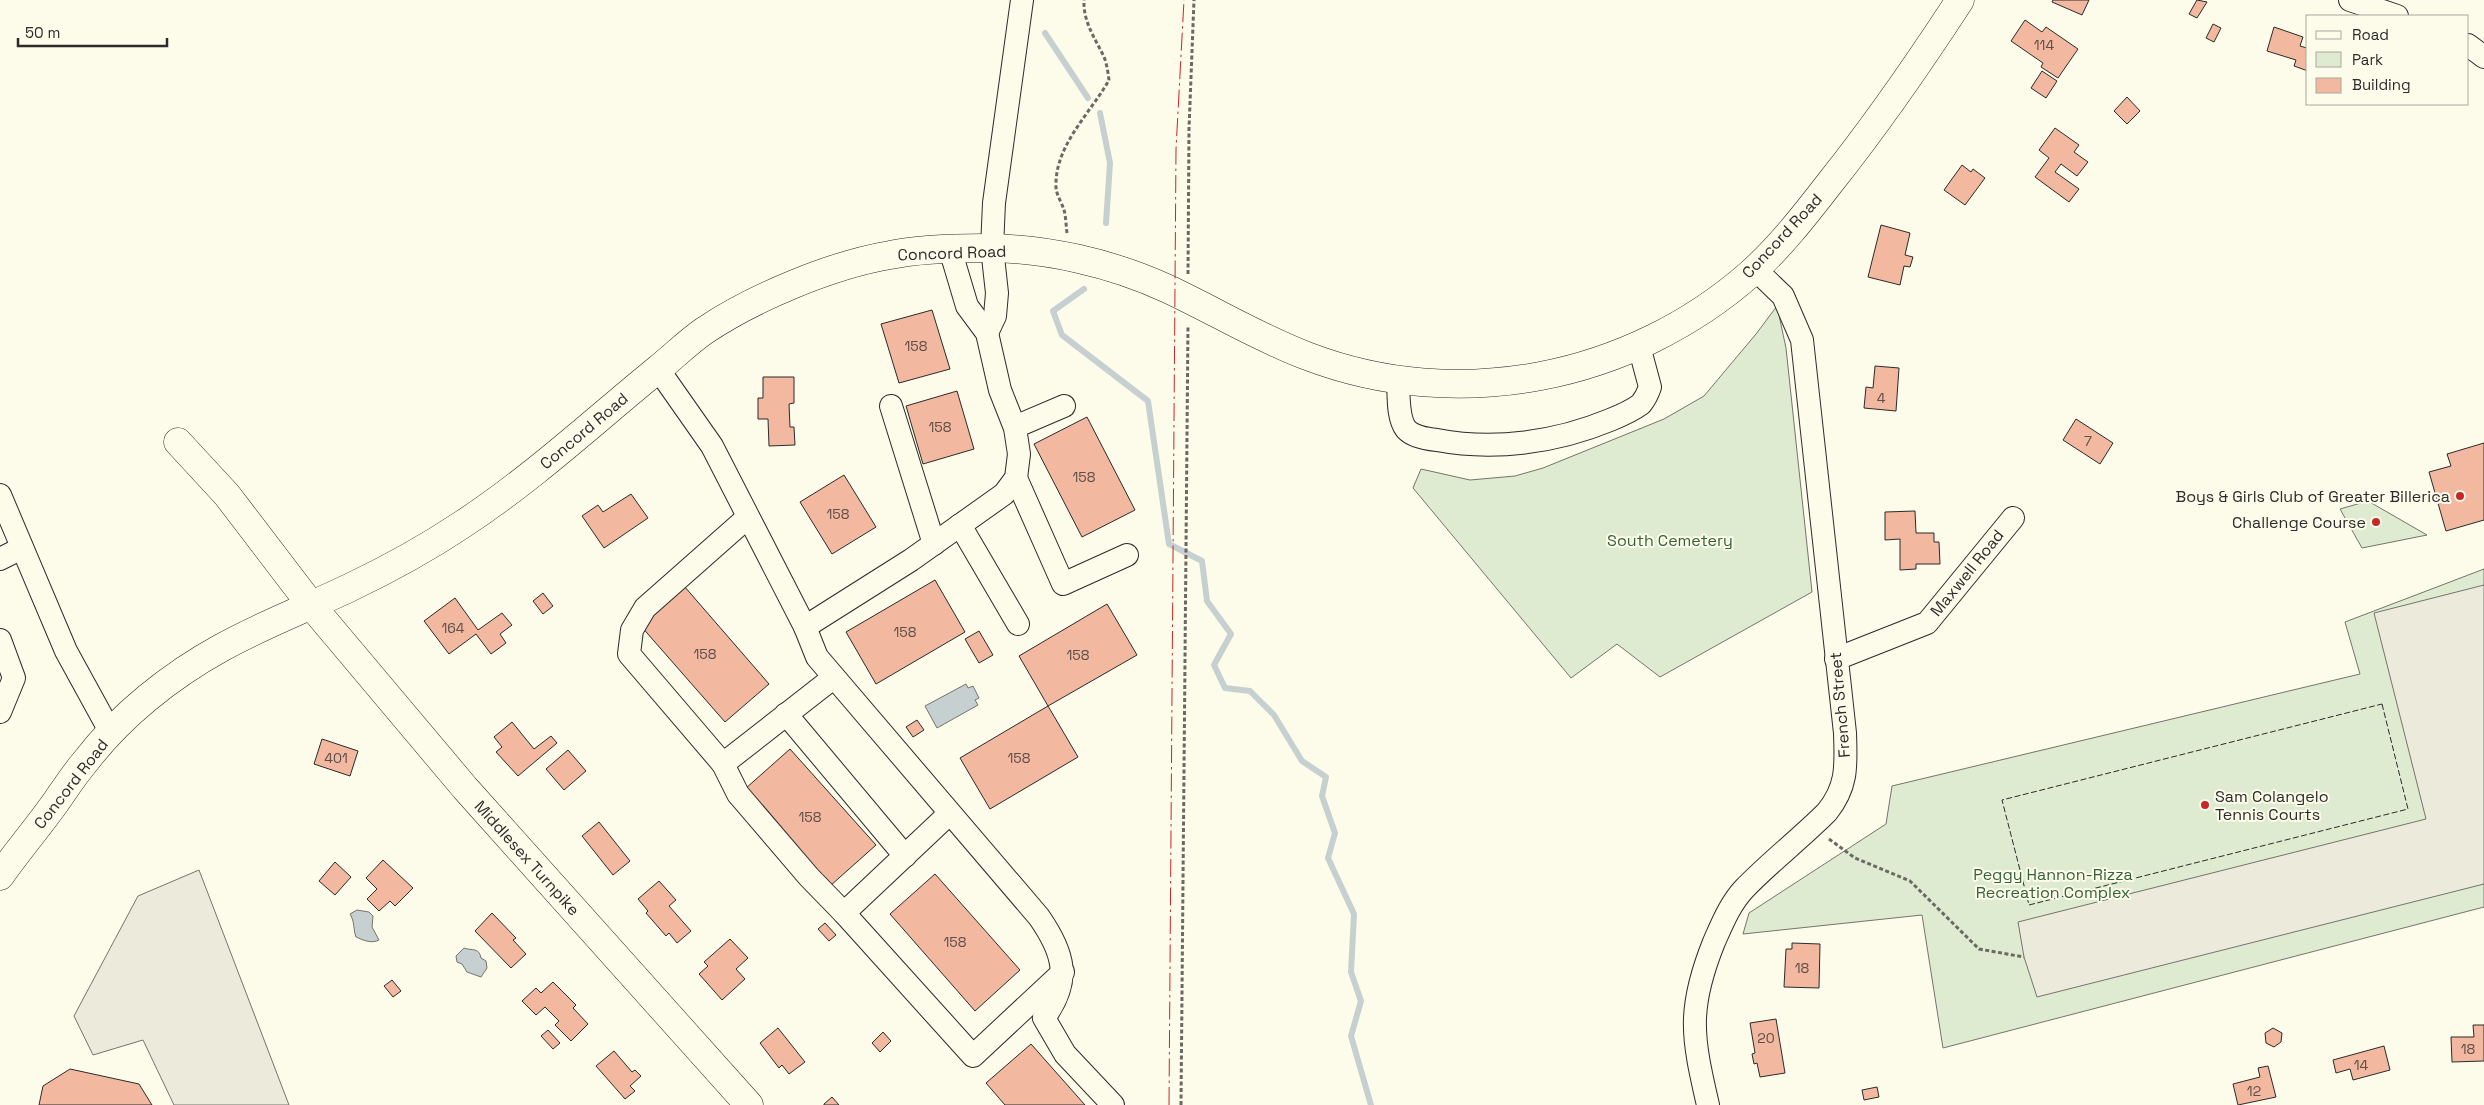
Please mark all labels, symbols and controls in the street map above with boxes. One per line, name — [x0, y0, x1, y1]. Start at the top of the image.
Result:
scale bar — [18, 15, 166, 47]
legend — [2306, 15, 2469, 105]
text: 50 m — [25, 23, 60, 42]
text: Road — [2352, 25, 2389, 44]
house number: 114 — [2034, 36, 2054, 54]
text: Park — [2352, 50, 2383, 69]
text: Building — [2352, 75, 2411, 94]
street label: Concord Road — [1737, 189, 1827, 283]
street label: Concord Road — [897, 241, 1007, 265]
house number: 158 — [905, 337, 928, 355]
street label: Concord Road — [536, 388, 632, 474]
house number: 4 — [1877, 389, 1886, 407]
house number: 158 — [929, 418, 952, 436]
house number: 7 — [2084, 432, 2092, 450]
house number: 158 — [1073, 468, 1096, 486]
place label: Boys & Girls Club of Greater Billerica — [2176, 486, 2450, 507]
marker: Boys & Girls Club of Greater Billerica — [2454, 490, 2466, 502]
house number: 158 — [827, 505, 850, 523]
place label: Challenge Course — [2232, 512, 2366, 533]
marker: Challenge Course — [2370, 516, 2382, 528]
street label: Maxwell Road — [1926, 525, 2008, 621]
park label: South Cemetery — [1607, 530, 1733, 551]
house number: 164 — [441, 619, 465, 637]
house number: 158 — [894, 623, 917, 641]
house number: 158 — [694, 645, 717, 663]
house number: 158 — [1067, 646, 1090, 664]
street label: French Street — [1825, 651, 1855, 759]
street label: Concord Road — [29, 735, 113, 833]
house number: 401 — [324, 749, 348, 767]
house number: 158 — [1008, 749, 1031, 767]
place label: Sam Colangelo Tennis Courts — [2215, 786, 2329, 825]
street label: Middlesex Turnpike — [470, 796, 584, 920]
marker: Sam Colangelo Tennis Courts — [2199, 799, 2211, 811]
house number: 158 — [799, 808, 822, 826]
park label: Peggy Hannon-Rizza Recreation Complex — [1973, 864, 2133, 903]
house number: 158 — [944, 933, 967, 951]
house number: 18 — [1795, 959, 1810, 977]
house number: 20 — [1757, 1029, 1775, 1047]
house number: 18 — [2461, 1040, 2476, 1058]
house number: 14 — [2354, 1056, 2369, 1074]
house number: 12 — [2247, 1082, 2261, 1100]

